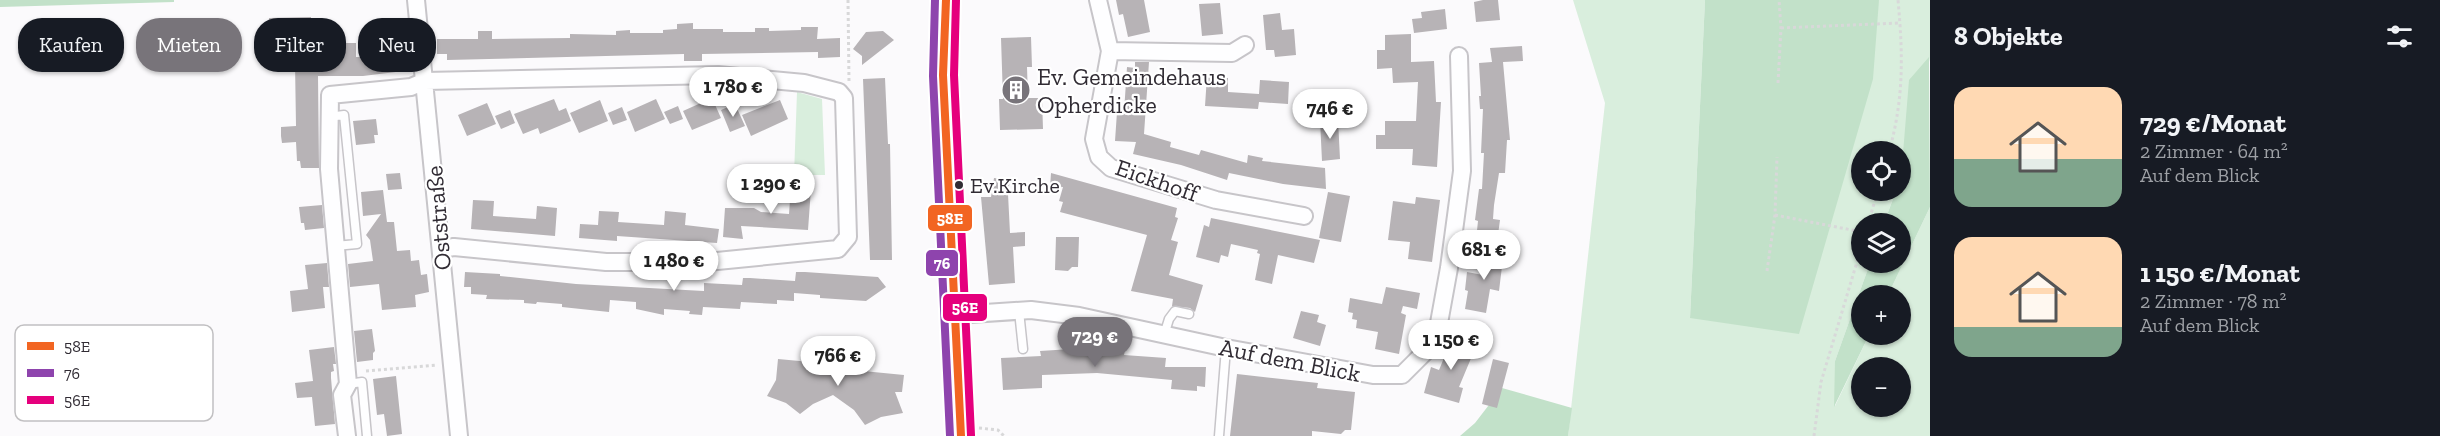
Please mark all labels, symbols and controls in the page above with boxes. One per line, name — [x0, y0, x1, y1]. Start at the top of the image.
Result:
chip: Kaufen — [18, 18, 124, 72]
chip: Mieten — [136, 18, 242, 72]
chip: Filter — [254, 18, 346, 72]
chip: Neu — [358, 18, 436, 72]
text: 8 Objekte — [1954, 20, 2062, 52]
icon: filters — [2383, 20, 2416, 53]
place label: Ev. Gemeindehaus Opherdicke — [1037, 62, 1226, 119]
pin: 1 780 € — [678, 67, 788, 118]
text: 1 780 € — [703, 74, 763, 98]
building icon: Ev. Gemeindehaus Opherdicke — [1000, 74, 1032, 106]
pin: 746 € — [1288, 89, 1372, 140]
text: 746 € — [1306, 96, 1354, 120]
text: 729 €/Monat — [2140, 107, 2286, 139]
icon: home — [2002, 111, 2074, 183]
text: 2 Zimmer · 64 m² — [2140, 139, 2288, 163]
map controls — [1851, 141, 1911, 417]
button: locate — [1851, 141, 1911, 201]
street label: Eickhoff — [1112, 152, 1204, 208]
text: Auf dem Blick — [2140, 163, 2259, 187]
street label: Oststraße — [419, 164, 457, 272]
pin: 1 290 € — [716, 164, 826, 215]
text: 1 290 € — [741, 171, 801, 195]
place label: Ev.Kirche — [970, 172, 1060, 199]
marker: Ev.Kirche — [953, 179, 965, 191]
line badge: 58E — [927, 204, 973, 232]
text: 58E — [937, 209, 963, 228]
button: layers — [1851, 213, 1911, 273]
pin: 681 € — [1442, 230, 1526, 281]
text: 681 € — [1461, 237, 1507, 261]
pin: 1 480 € — [619, 241, 729, 292]
text: 1 480 € — [643, 248, 705, 272]
line badge: 76 — [925, 249, 959, 277]
text: 76 — [934, 254, 951, 273]
text: 1 150 €/Monat — [2140, 257, 2300, 289]
icon: home — [2002, 261, 2074, 333]
button: + — [1851, 285, 1911, 345]
text: 2 Zimmer · 78 m² — [2140, 289, 2286, 313]
line badge: 56E — [942, 293, 988, 322]
text: 56E — [952, 298, 978, 317]
text: Auf dem Blick — [2140, 313, 2259, 337]
pin: 729 € — [1053, 317, 1137, 368]
pin: 1 150 € — [1396, 320, 1506, 371]
text: 729 € — [1072, 324, 1118, 348]
legend — [15, 325, 213, 421]
text: 1 150 € — [1422, 327, 1480, 351]
street label: Auf dem Blick — [1217, 332, 1364, 388]
pin: 766 € — [796, 336, 880, 387]
text: 58E — [64, 337, 90, 356]
text: 766 € — [815, 343, 861, 367]
button: − — [1851, 357, 1911, 417]
text: 76 — [64, 364, 80, 383]
text: 56E — [64, 391, 90, 410]

